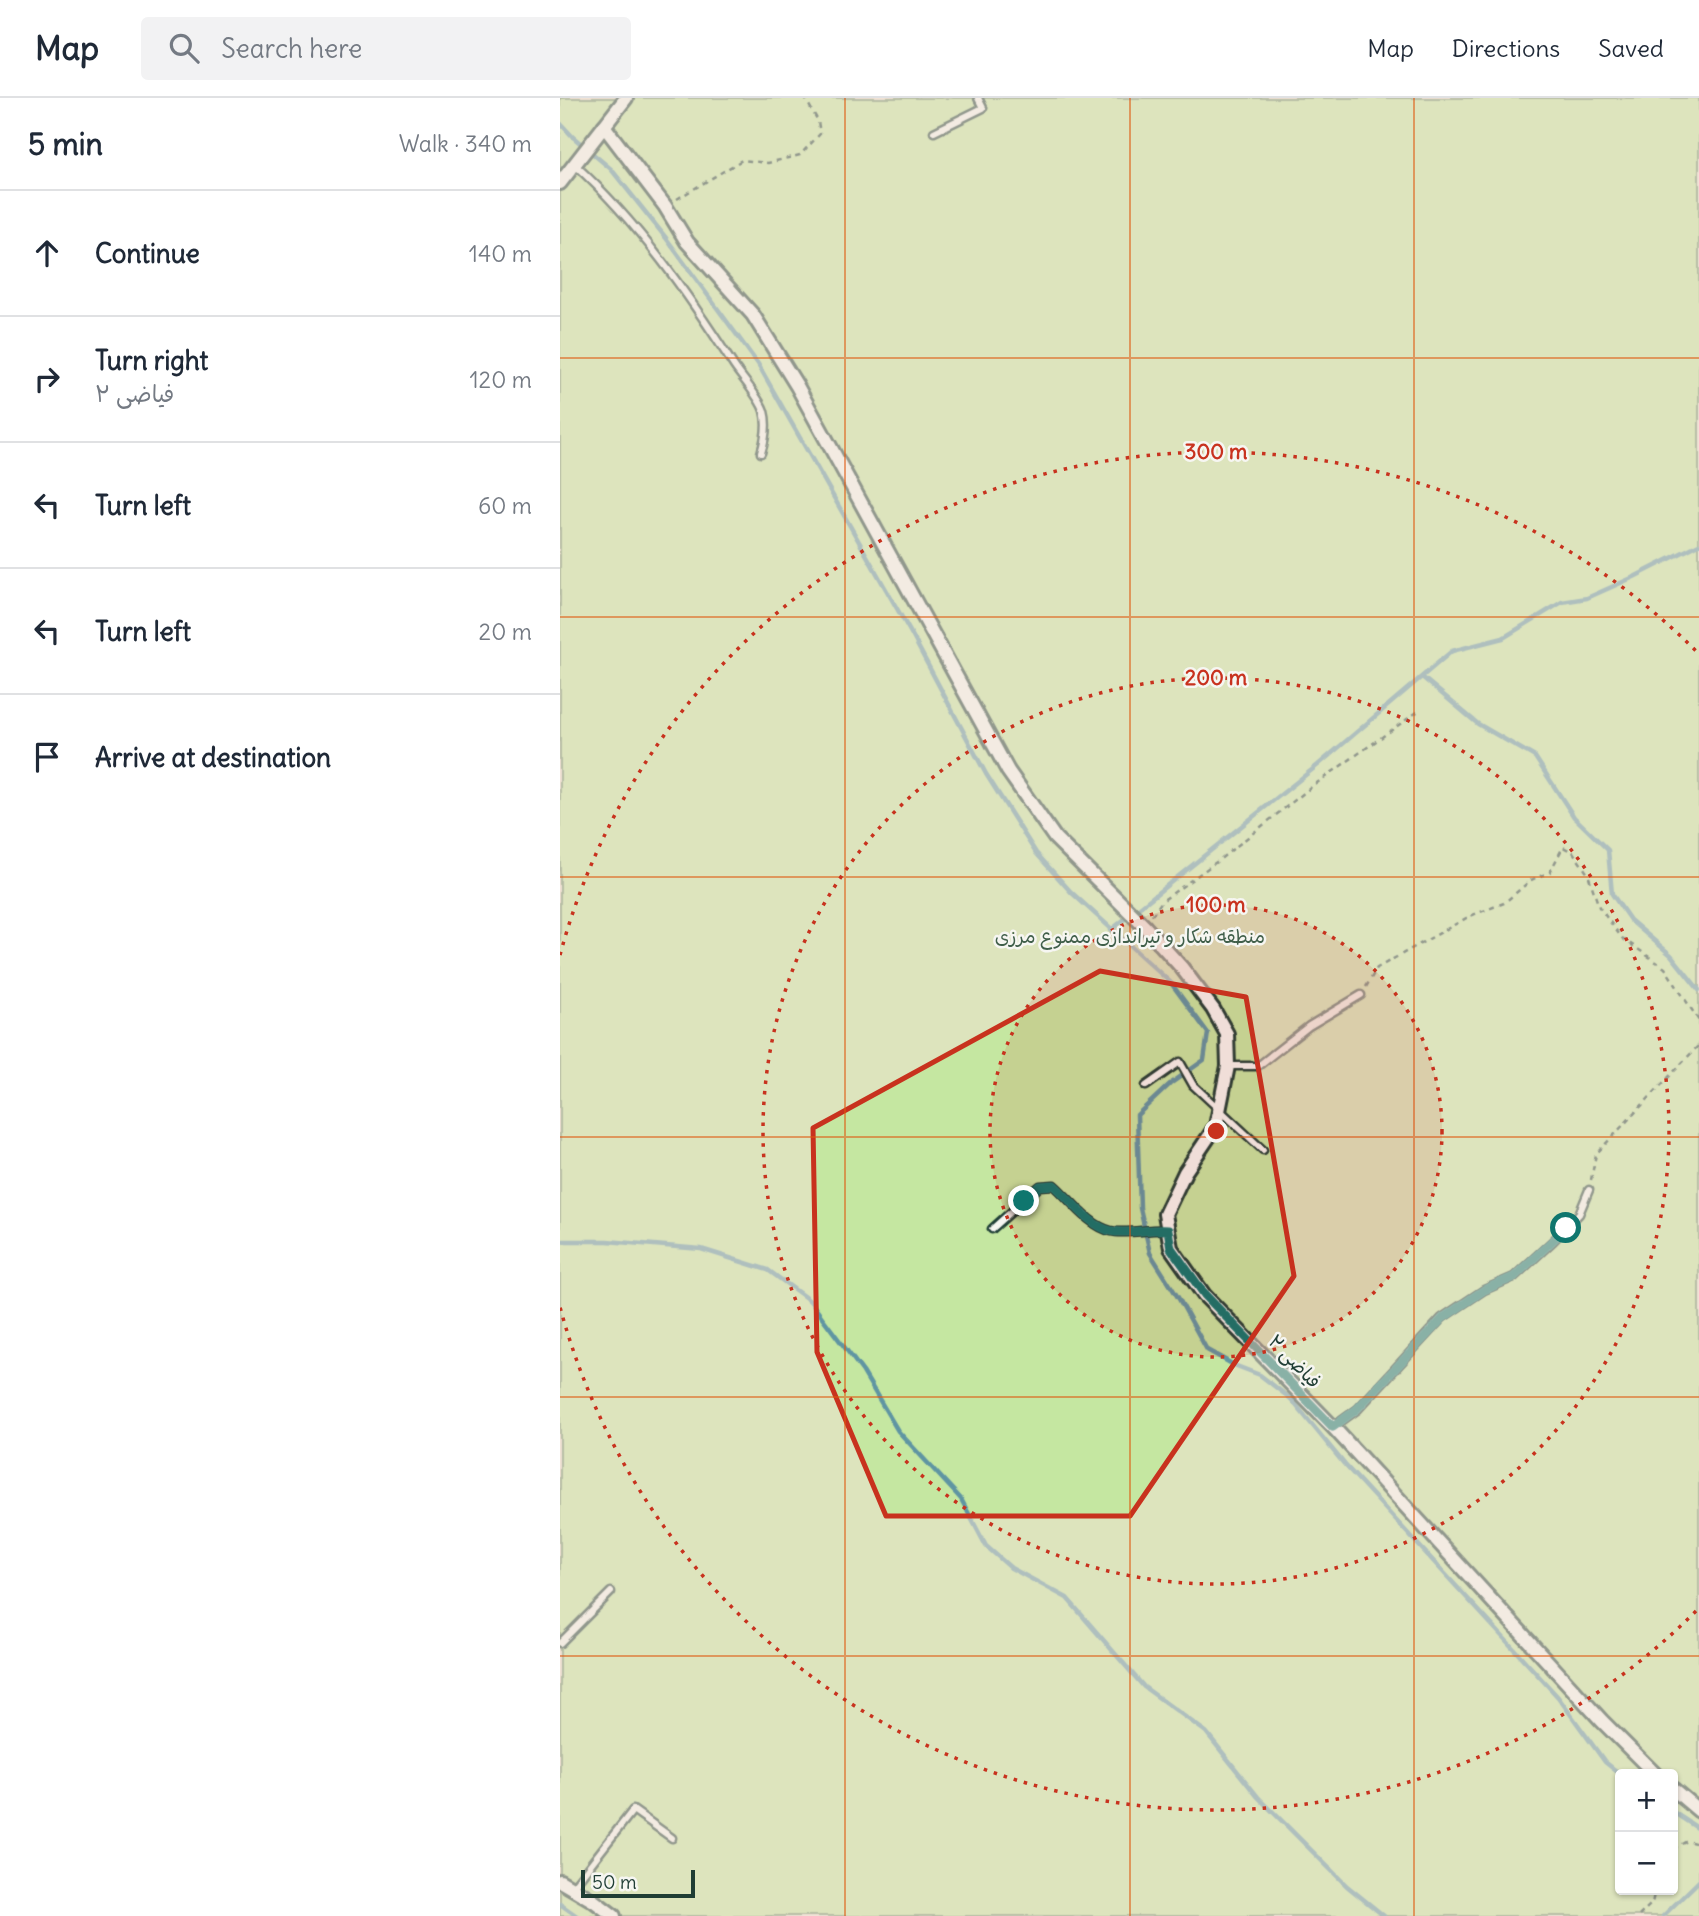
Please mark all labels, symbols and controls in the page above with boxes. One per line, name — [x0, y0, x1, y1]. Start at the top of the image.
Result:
search box — [141, 17, 631, 80]
text: Map — [35, 27, 99, 69]
icon: search — [165, 29, 203, 67]
text: Search here — [221, 32, 362, 65]
text: Map — [1367, 33, 1414, 63]
text: Directions — [1452, 33, 1560, 63]
text: Saved — [1598, 33, 1664, 63]
text: 5 min — [28, 125, 103, 163]
text: Walk · 340 m — [399, 129, 532, 158]
icon: ahead — [28, 234, 66, 272]
text: Continue — [95, 237, 200, 270]
text: 140 m — [469, 239, 532, 268]
text: Turn right — [95, 344, 208, 377]
icon: right — [28, 360, 66, 398]
text: 120 m — [469, 365, 532, 394]
text: فیاضی ۲ — [95, 379, 174, 408]
text: 300 m — [1185, 438, 1248, 465]
icon: left — [28, 486, 66, 524]
text: Turn left — [95, 489, 191, 522]
text: 60 m — [478, 491, 532, 520]
icon: left — [28, 612, 66, 650]
text: Turn left — [95, 615, 191, 648]
text: 20 m — [479, 617, 532, 646]
text: 200 m — [1185, 664, 1248, 691]
icon: arrive — [28, 738, 66, 776]
text: Arrive at destination — [95, 741, 331, 774]
text: 100 m — [1186, 891, 1246, 918]
park label: منطقه شکار و تیراندازی ممنوع مرزی — [995, 924, 1265, 950]
centre of rings — [1204, 1119, 1228, 1143]
route end — [1008, 1185, 1039, 1216]
route start — [1550, 1212, 1581, 1243]
street label: فیاضی ۲ — [1263, 1329, 1326, 1394]
map controls — [1615, 1769, 1678, 1895]
button: + — [1615, 1769, 1678, 1832]
button: − — [1615, 1832, 1678, 1895]
scale bar — [581, 1867, 695, 1899]
text: 50 m — [592, 1870, 637, 1894]

